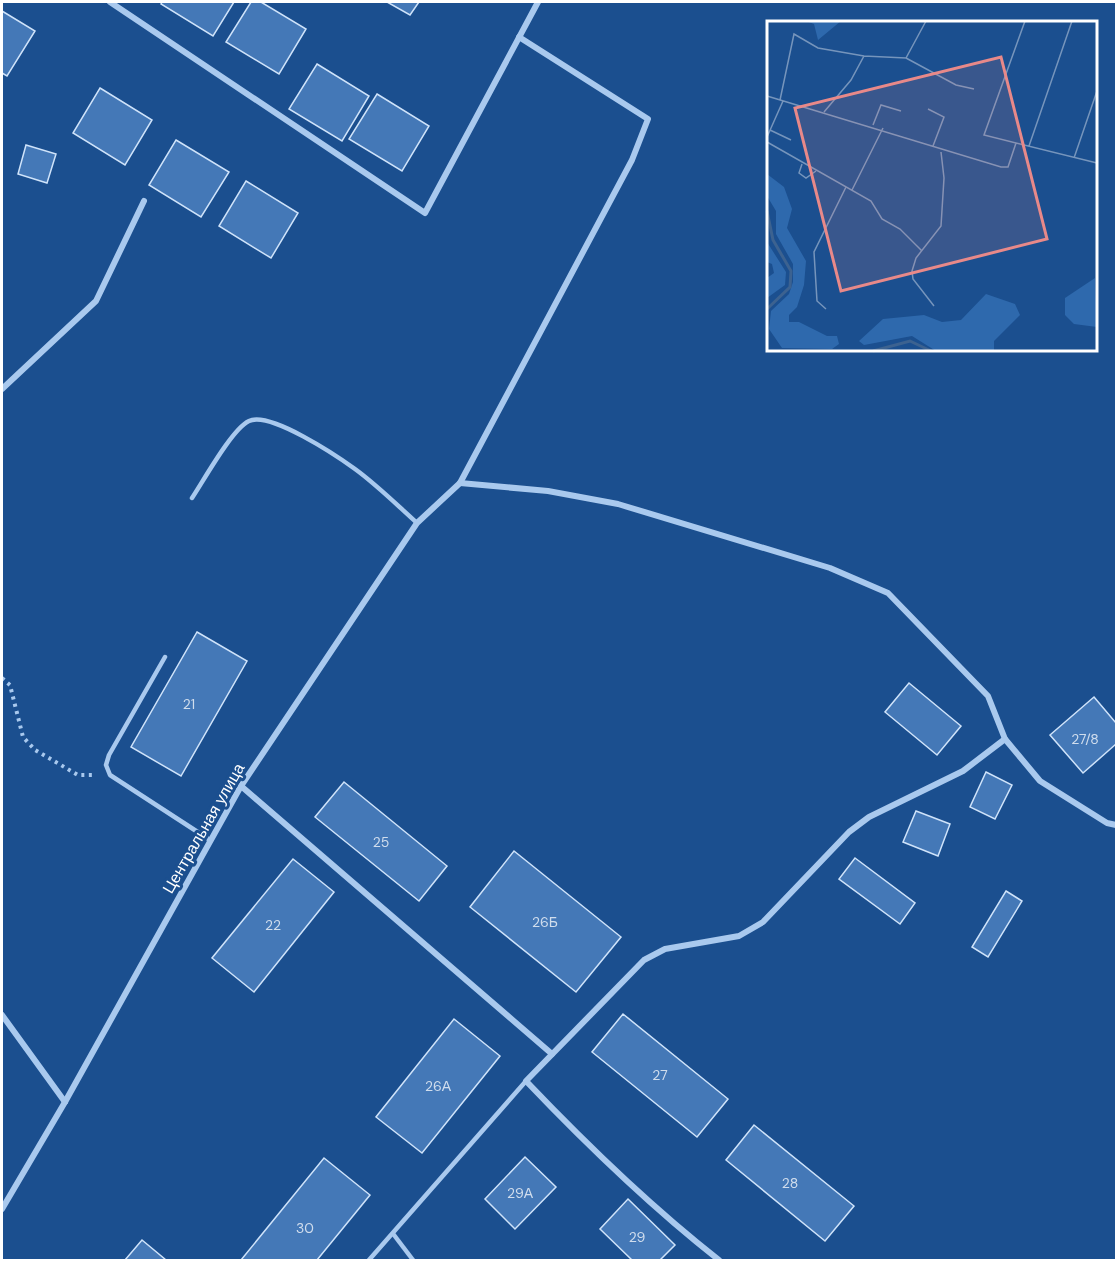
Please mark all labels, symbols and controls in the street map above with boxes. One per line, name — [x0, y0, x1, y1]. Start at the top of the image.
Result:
inset map — [767, 21, 1097, 351]
house number: 21 — [183, 695, 195, 713]
house number: 27/8 — [1071, 730, 1099, 748]
street label: Центральная улица — [158, 759, 249, 897]
house number: 25 — [373, 833, 389, 851]
house number: 26Б — [532, 913, 558, 931]
house number: 22 — [265, 916, 281, 934]
house number: 27 — [652, 1066, 668, 1084]
house number: 26А — [425, 1077, 452, 1095]
house number: 28 — [782, 1174, 798, 1192]
house number: 29А — [507, 1184, 534, 1202]
house number: 30 — [296, 1219, 314, 1237]
house number: 29 — [629, 1228, 646, 1246]

